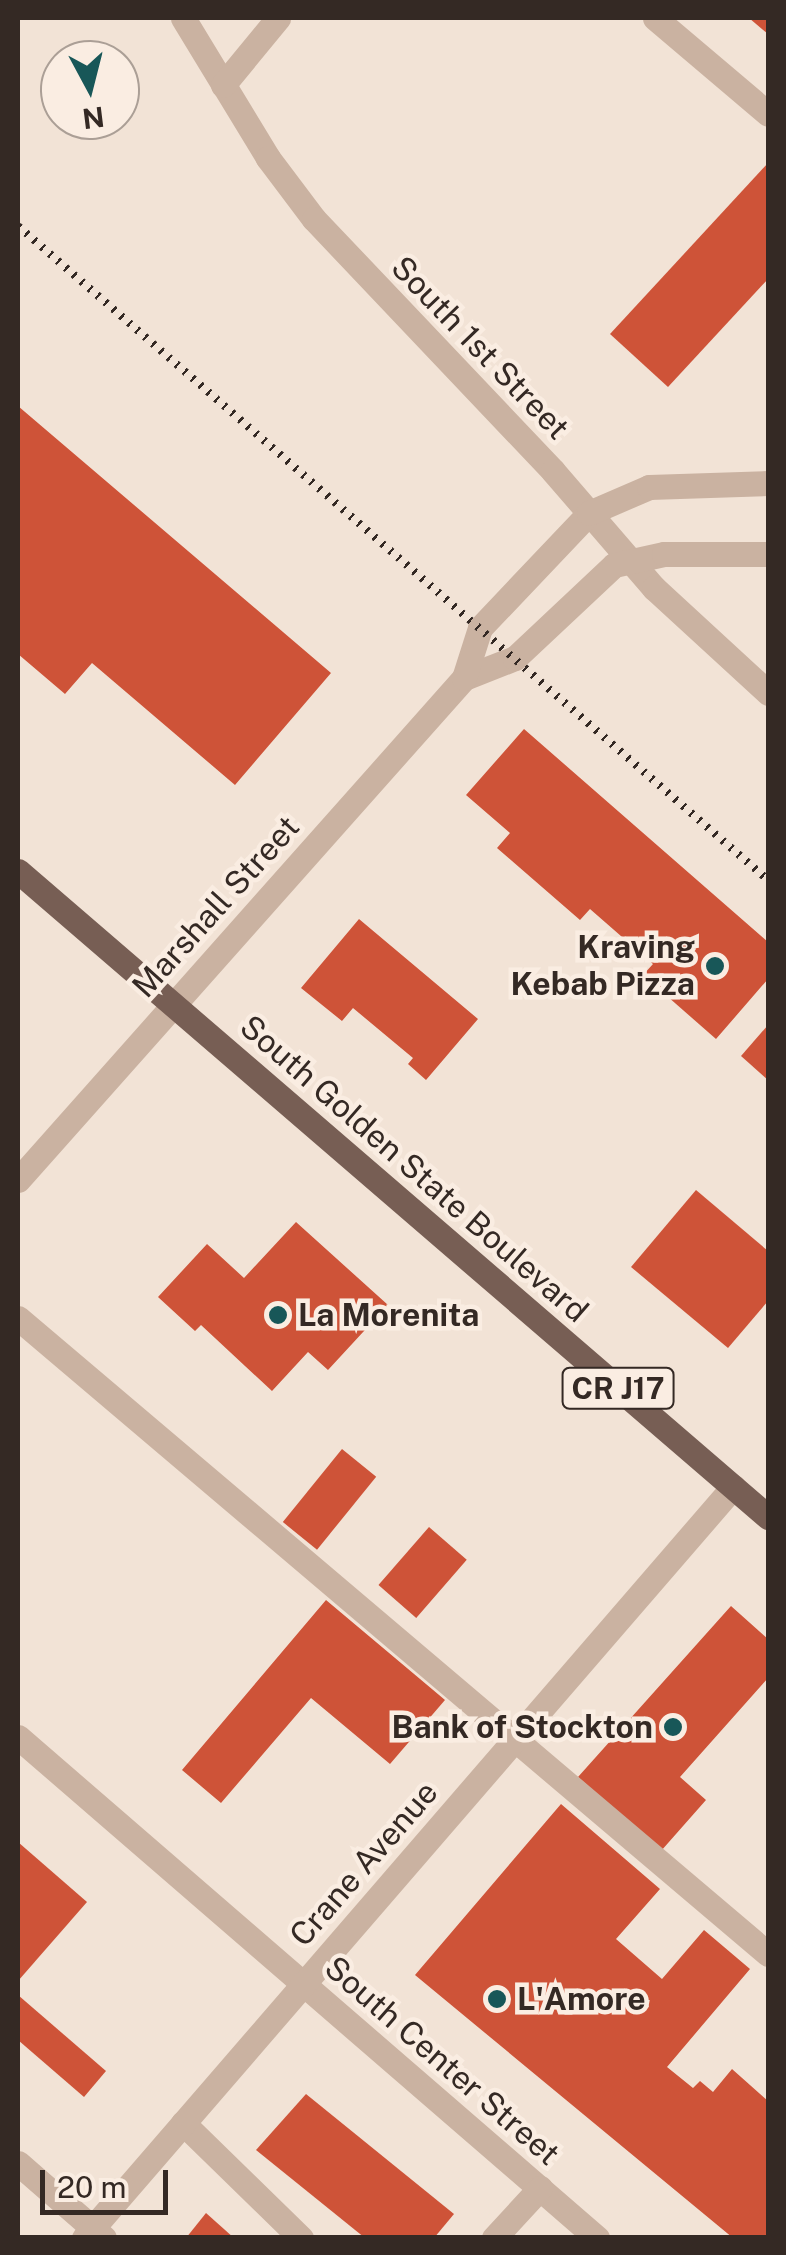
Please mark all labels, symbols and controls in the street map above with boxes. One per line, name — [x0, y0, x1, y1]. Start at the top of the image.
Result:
north arrow — [40, 40, 140, 140]
text: N — [81, 101, 106, 136]
street label: South 1st Street — [383, 249, 577, 447]
street label: Marshall Street — [125, 808, 307, 1006]
place label: Kraving Kebab Pizza — [510, 929, 695, 1004]
marker: Kraving Kebab Pizza — [704, 955, 726, 977]
street label: South Golden State Boulevard — [232, 1007, 596, 1331]
place label: La Morenita — [298, 1296, 479, 1334]
marker: La Morenita — [267, 1304, 289, 1326]
road number: CR J17 — [560, 1363, 676, 1413]
place label: Bank of Stockton — [391, 1708, 653, 1746]
marker: Bank of Stockton — [662, 1716, 684, 1738]
street label: Crane Avenue — [282, 1774, 446, 1954]
street label: South Center Street — [317, 1949, 567, 2173]
place label: L'Amore — [517, 1980, 646, 2018]
marker: L'Amore — [486, 1988, 508, 2010]
scale bar — [45, 2150, 172, 2212]
text: 20 m — [57, 2169, 126, 2205]

